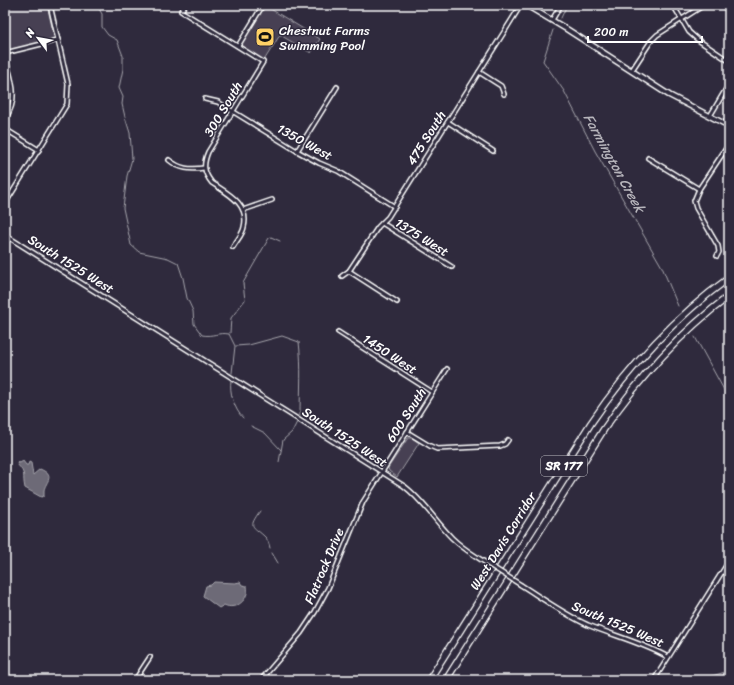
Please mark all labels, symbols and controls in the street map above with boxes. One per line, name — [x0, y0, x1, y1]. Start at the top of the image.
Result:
north arrow — [18, 18, 58, 58]
scale bar — [588, 18, 702, 44]
place label: Chestnut Farms Swimming Pool — [279, 19, 370, 57]
text: 200 m — [594, 21, 628, 43]
text: N — [19, 24, 40, 42]
sports icon: Chestnut Farms Swimming Pool — [254, 26, 276, 48]
street label: 300 South — [197, 77, 249, 141]
street label: 475 South — [400, 106, 452, 170]
water label: Farmington Creek — [576, 109, 652, 219]
street label: 1350 West — [273, 117, 337, 167]
street label: 1375 West — [391, 211, 454, 263]
street label: South 1525 West — [23, 228, 119, 300]
street label: 1450 West — [358, 328, 422, 381]
street label: 600 South — [380, 383, 432, 447]
street label: South 1525 West — [298, 401, 393, 474]
road number: SR 177 — [541, 456, 587, 476]
street label: West Davis Corridor — [463, 487, 543, 595]
street label: Flatrock Drive — [298, 524, 351, 608]
street label: South 1525 West — [568, 594, 668, 654]

